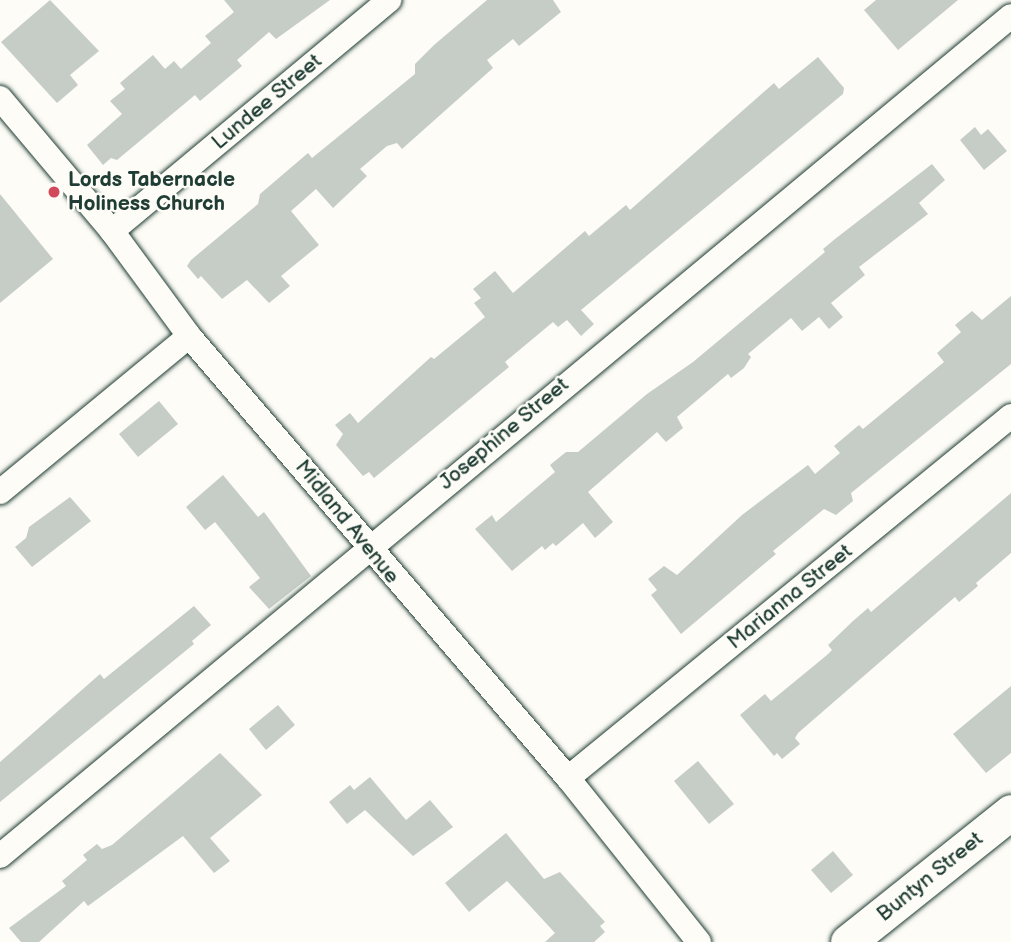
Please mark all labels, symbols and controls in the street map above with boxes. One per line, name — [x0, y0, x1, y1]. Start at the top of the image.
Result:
street label: Lundee Street — [207, 49, 327, 155]
place label: Lords Tabernacle Holiness Church — [68, 167, 235, 217]
marker: Lords Tabernacle Holiness Church — [46, 184, 62, 200]
street label: Josephine Street — [434, 372, 574, 496]
street label: Midland Avenue — [290, 455, 404, 589]
street label: Marianna Street — [723, 539, 857, 655]
street label: Buntyn Street — [872, 827, 988, 927]

